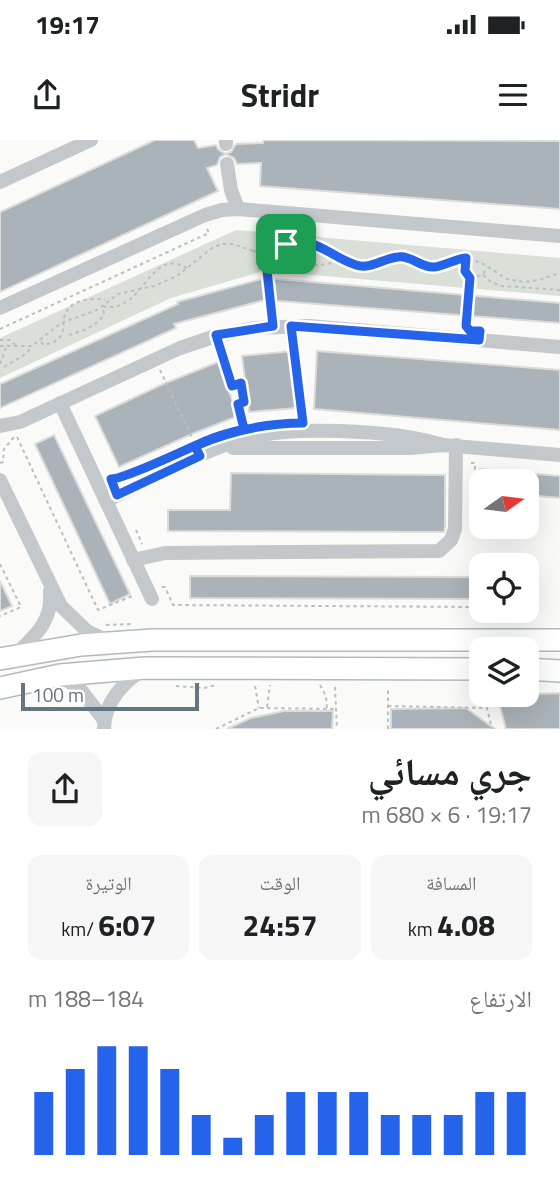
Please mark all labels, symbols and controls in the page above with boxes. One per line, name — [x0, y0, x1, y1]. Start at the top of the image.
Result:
text: 19:17 — [35, 5, 100, 44]
text: Stridr — [241, 71, 319, 119]
icon: share — [28, 76, 66, 114]
icon: menu — [494, 76, 532, 114]
pin — [256, 214, 316, 274]
icon: arrive — [267, 225, 305, 263]
north arrow — [469, 469, 539, 539]
map controls — [469, 469, 539, 707]
button: locate — [469, 553, 539, 623]
button: layers — [469, 637, 539, 707]
scale bar — [21, 680, 200, 712]
text: 100 m — [32, 680, 84, 709]
text: جري مسائي — [368, 742, 532, 800]
button: share — [28, 752, 102, 826]
text: 19:17 · 6 × 680 m — [362, 797, 532, 832]
text: الوتيرة — [86, 868, 132, 897]
text: الوقت — [260, 868, 300, 897]
text: المسافة — [426, 868, 477, 897]
text: 6:07 — [98, 902, 156, 948]
text: 24:57 — [243, 902, 317, 948]
text: 4.08 — [437, 902, 495, 948]
text: /km — [61, 914, 98, 943]
text: km — [408, 914, 437, 943]
text: 184–188 m — [28, 981, 144, 1016]
text: الارتفاع — [469, 981, 532, 1016]

